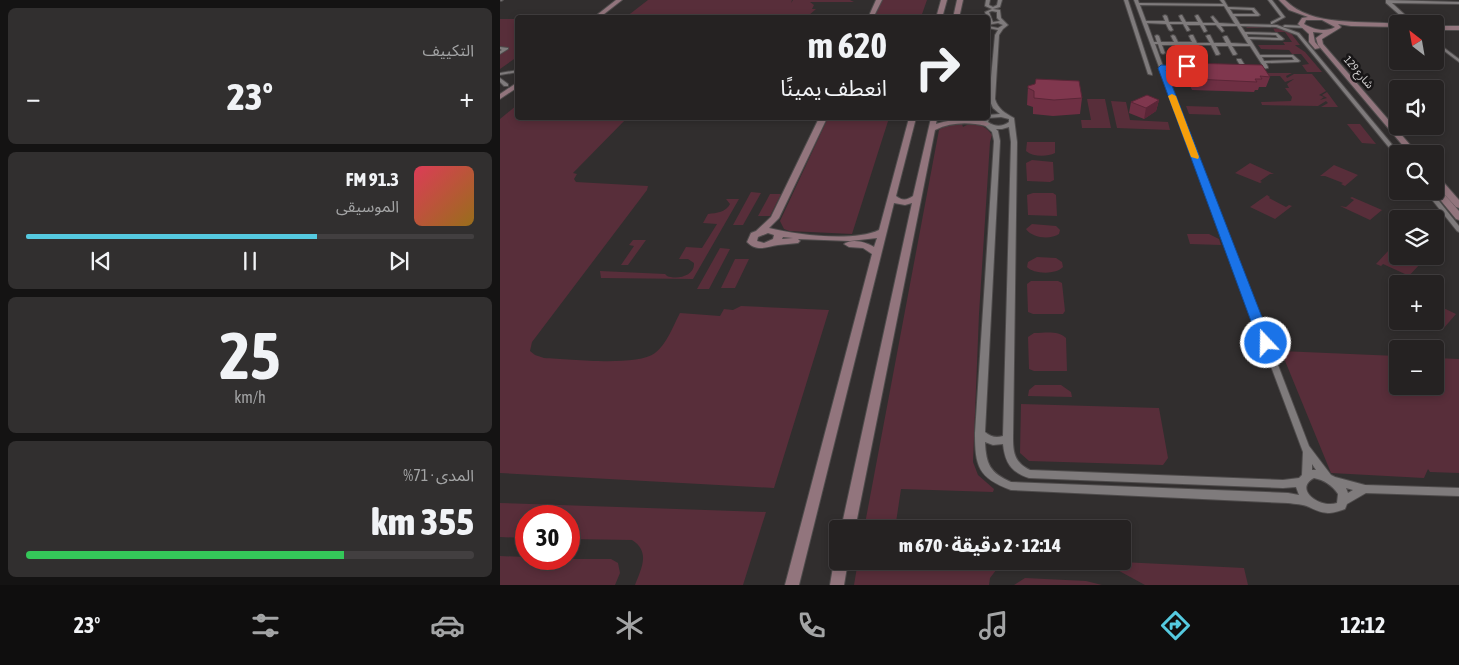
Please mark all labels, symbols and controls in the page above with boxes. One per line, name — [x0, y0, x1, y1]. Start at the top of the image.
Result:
north arrow — [1389, 15, 1444, 70]
map controls — [1389, 15, 1444, 395]
text: 620 m — [808, 25, 887, 65]
icon: right — [905, 35, 970, 100]
text: التكييف — [422, 41, 474, 59]
pin — [1166, 45, 1208, 87]
icon: arrive — [1173, 52, 1201, 80]
street label: شارع 129 — [1340, 54, 1376, 92]
text: 23° — [227, 75, 273, 118]
text: انعطف يمينًا — [780, 75, 887, 101]
button: sound — [1389, 80, 1444, 135]
text: − — [26, 81, 41, 113]
text: + — [459, 81, 474, 113]
button: search — [1389, 145, 1444, 200]
text: 91.3 FM — [346, 168, 399, 190]
text: الموسيقى — [336, 197, 399, 215]
button: layers — [1389, 210, 1444, 265]
icon: previous — [87, 247, 115, 275]
icon: pause — [236, 247, 264, 275]
icon: next — [385, 247, 413, 275]
button: + — [1389, 275, 1444, 330]
position arrow — [1239, 316, 1291, 368]
text: 25 — [219, 318, 281, 393]
button: − — [1389, 340, 1444, 395]
text: km/h — [234, 388, 266, 406]
text: المدى · 71% — [403, 466, 474, 484]
text: 355 km — [371, 500, 474, 543]
speed limit sign: 30 — [515, 505, 580, 570]
text: 12:14 · 2 دقيقة · 670 m — [899, 534, 1061, 556]
icon: filters — [248, 608, 283, 643]
icon: car — [430, 608, 465, 643]
icon: climate — [612, 608, 647, 643]
icon: phone — [794, 608, 829, 643]
icon: music — [976, 608, 1011, 643]
icon: directions — [1158, 608, 1193, 643]
text: 23° — [74, 612, 100, 638]
text: 12:12 — [1340, 612, 1385, 638]

